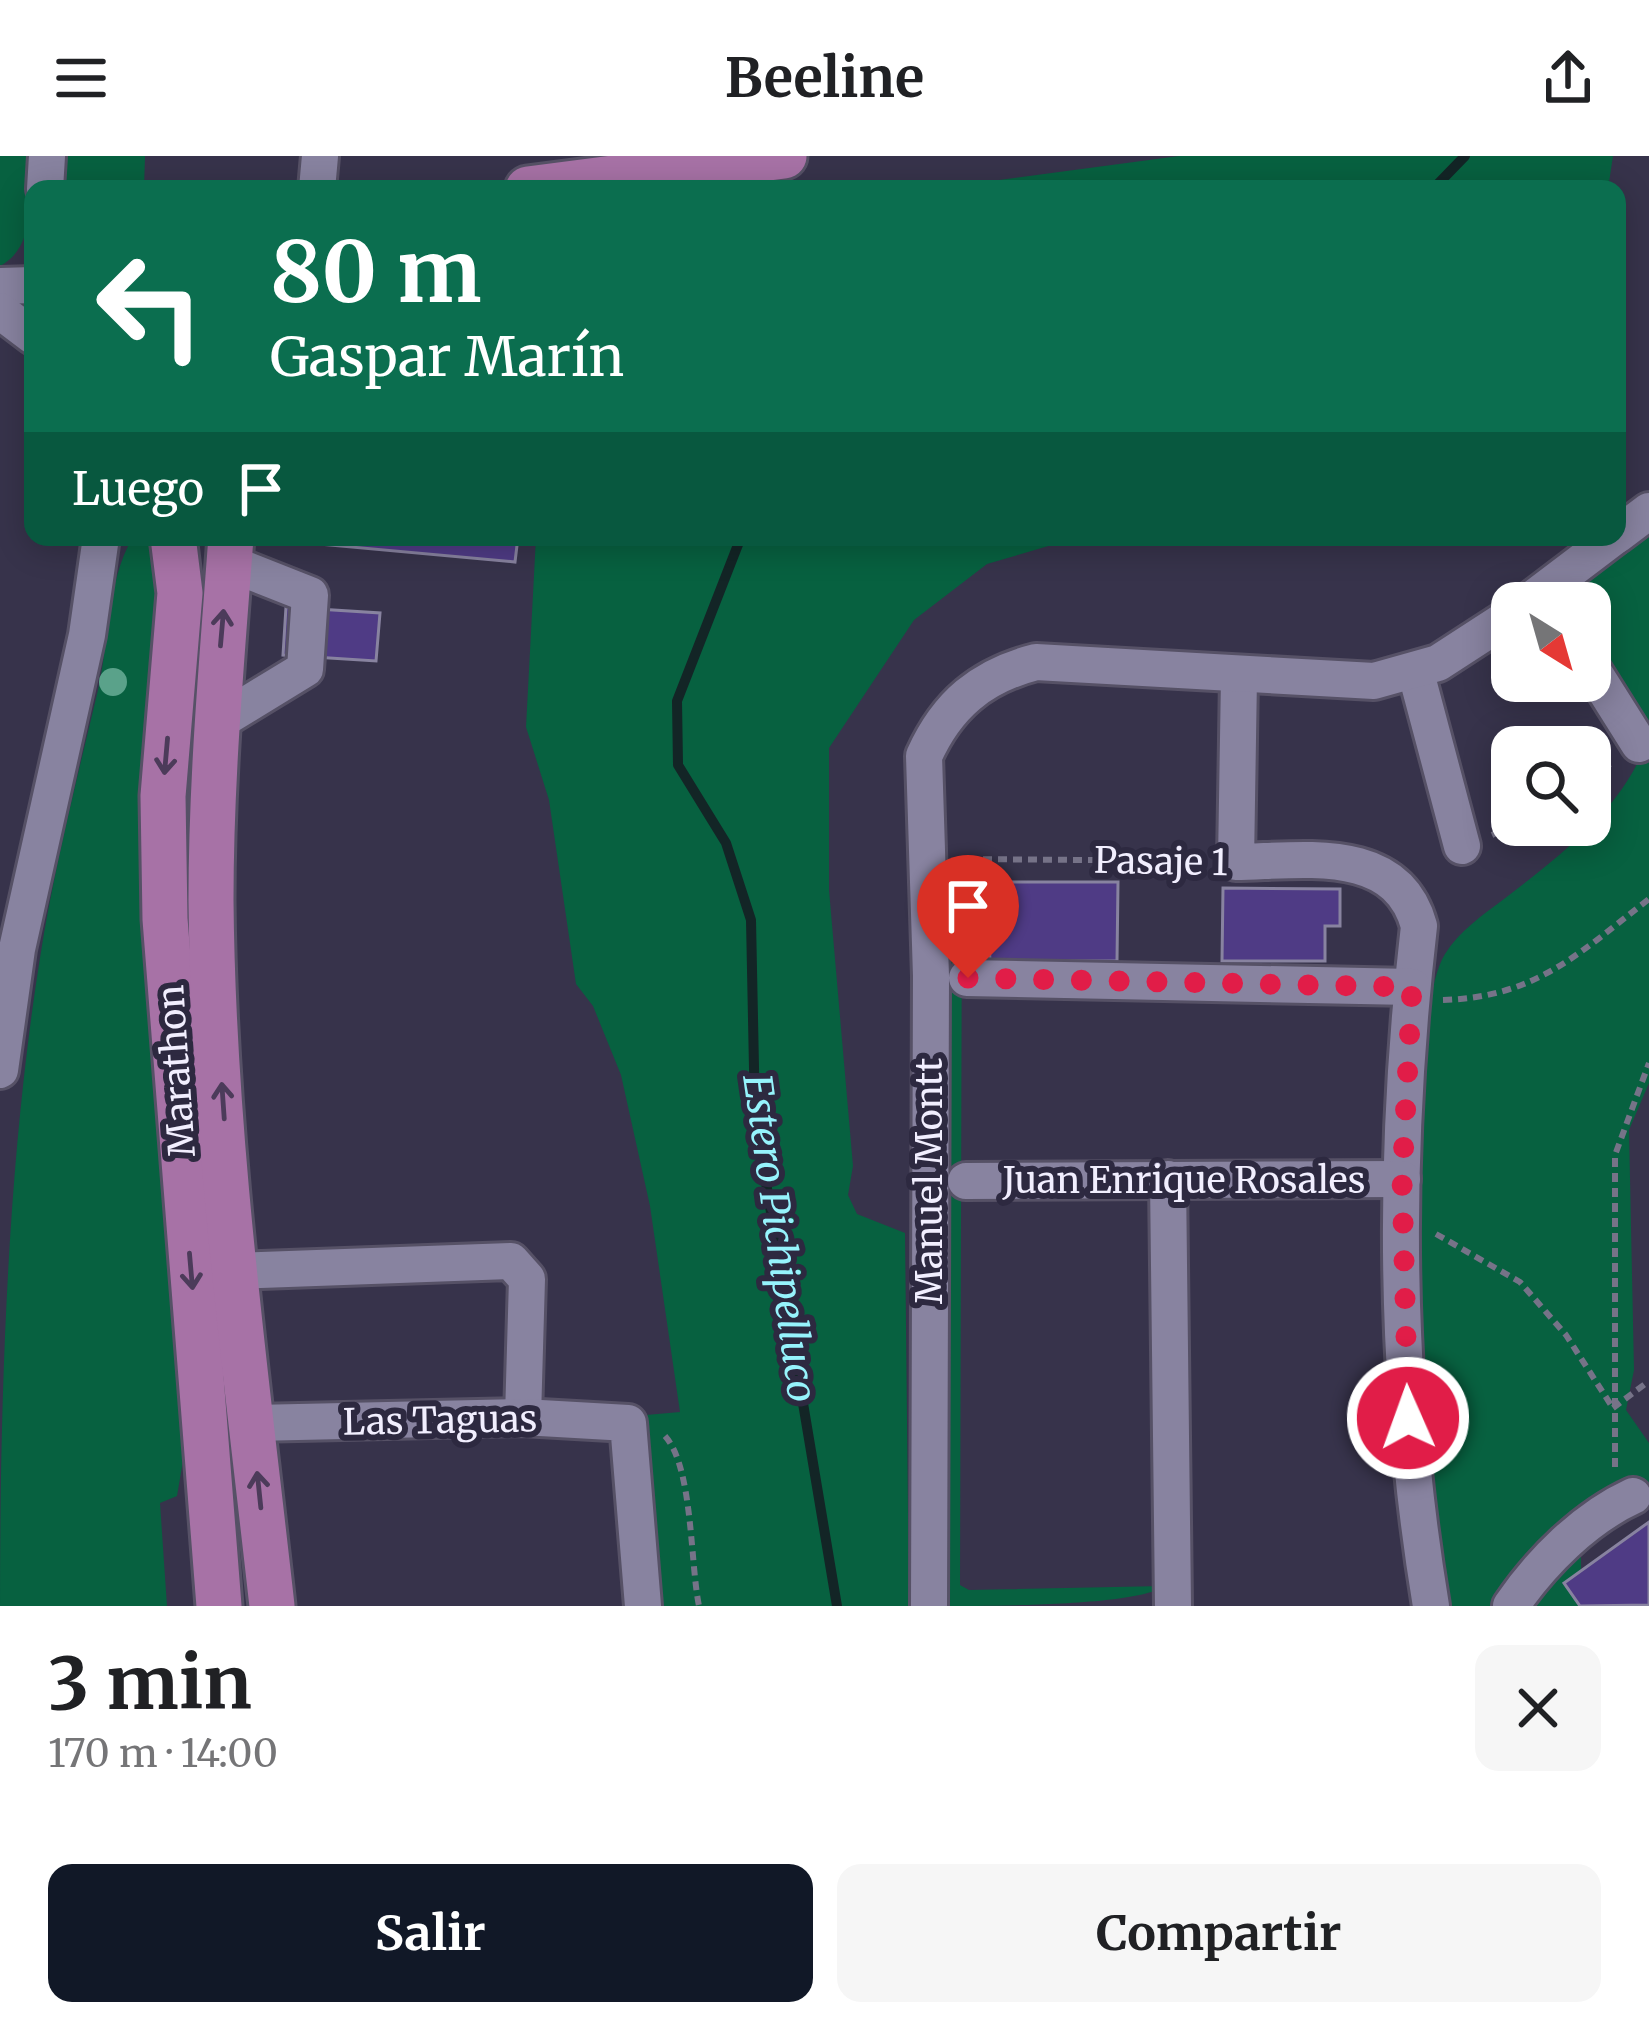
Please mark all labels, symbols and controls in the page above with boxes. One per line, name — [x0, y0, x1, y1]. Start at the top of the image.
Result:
text: Beeline — [725, 44, 924, 112]
icon: menu — [48, 45, 114, 111]
icon: share — [1535, 45, 1601, 111]
text: 80 m — [270, 219, 482, 325]
icon: left — [72, 228, 228, 384]
text: Gaspar Marín — [270, 323, 624, 391]
icon: arrive — [228, 456, 294, 522]
text: Luego — [72, 461, 204, 517]
north arrow — [1491, 582, 1611, 702]
map controls — [1491, 582, 1611, 846]
one-way arrow — [211, 609, 234, 648]
button: search — [1491, 726, 1611, 846]
one-way arrow — [154, 736, 177, 775]
street label: Pasaje 1 — [1094, 838, 1228, 885]
pin — [917, 855, 1019, 978]
icon: arrive — [935, 873, 1001, 939]
street label: Marathon — [148, 983, 205, 1158]
street label: Manuel Montt — [907, 1058, 952, 1304]
water label: Estero Pichipelluco — [732, 1071, 827, 1405]
one-way arrow — [212, 1083, 235, 1122]
street label: Juan Enrique Rosales — [1001, 1158, 1366, 1203]
one-way arrow — [180, 1251, 203, 1290]
position arrow — [1345, 1355, 1471, 1481]
street label: Las Taguas — [342, 1396, 538, 1445]
one-way arrow — [247, 1471, 270, 1510]
text: 3 min — [48, 1638, 252, 1729]
button: close — [1475, 1645, 1601, 1771]
text: 170 m · 14:00 — [48, 1729, 278, 1778]
button: Salir — [48, 1864, 813, 2002]
button: Compartir — [837, 1864, 1601, 2002]

